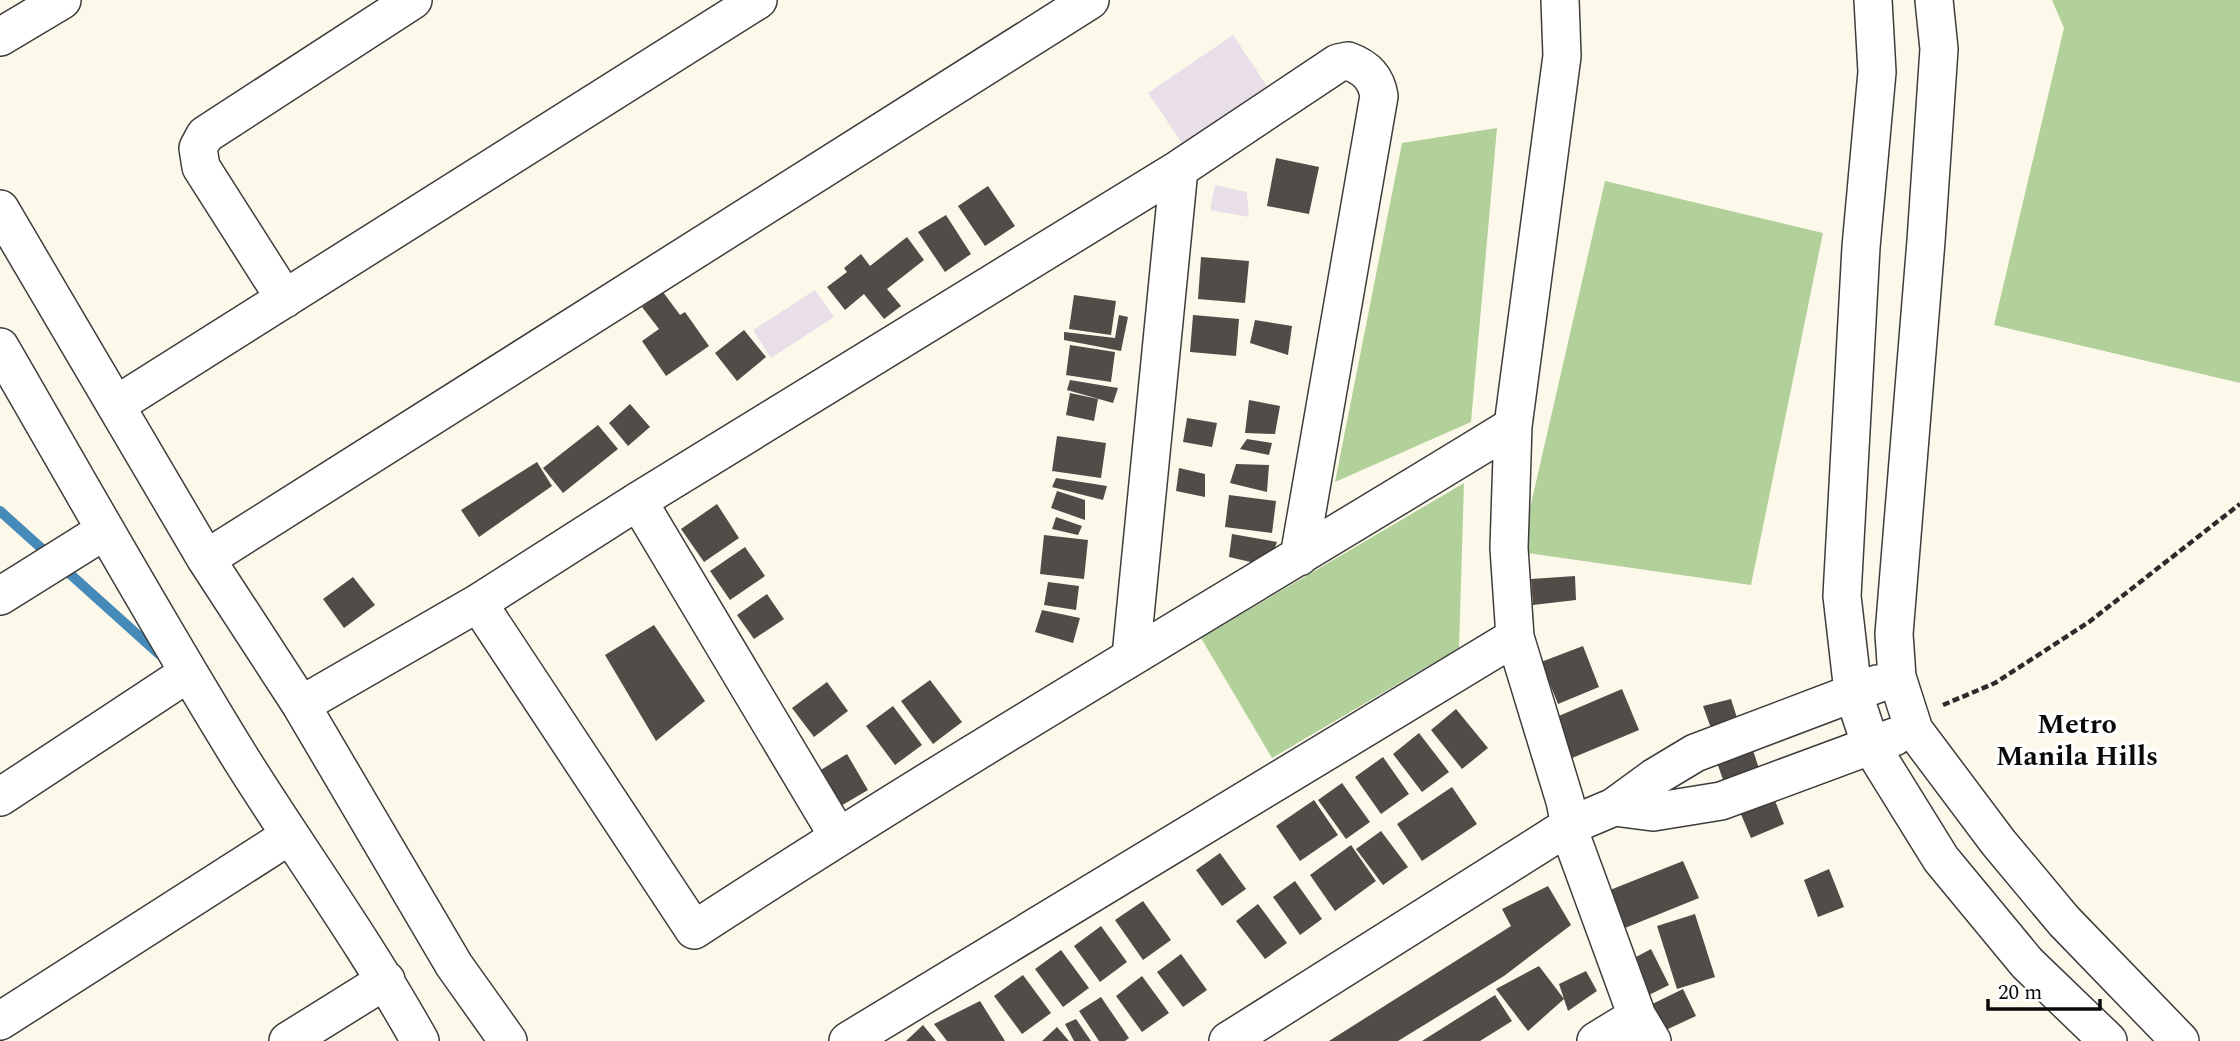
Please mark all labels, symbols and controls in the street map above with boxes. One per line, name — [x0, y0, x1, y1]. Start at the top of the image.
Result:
district label: Metro Manila Hills — [1996, 703, 2158, 778]
scale bar — [1988, 968, 2100, 1012]
text: 20 m — [1998, 977, 2042, 1009]

